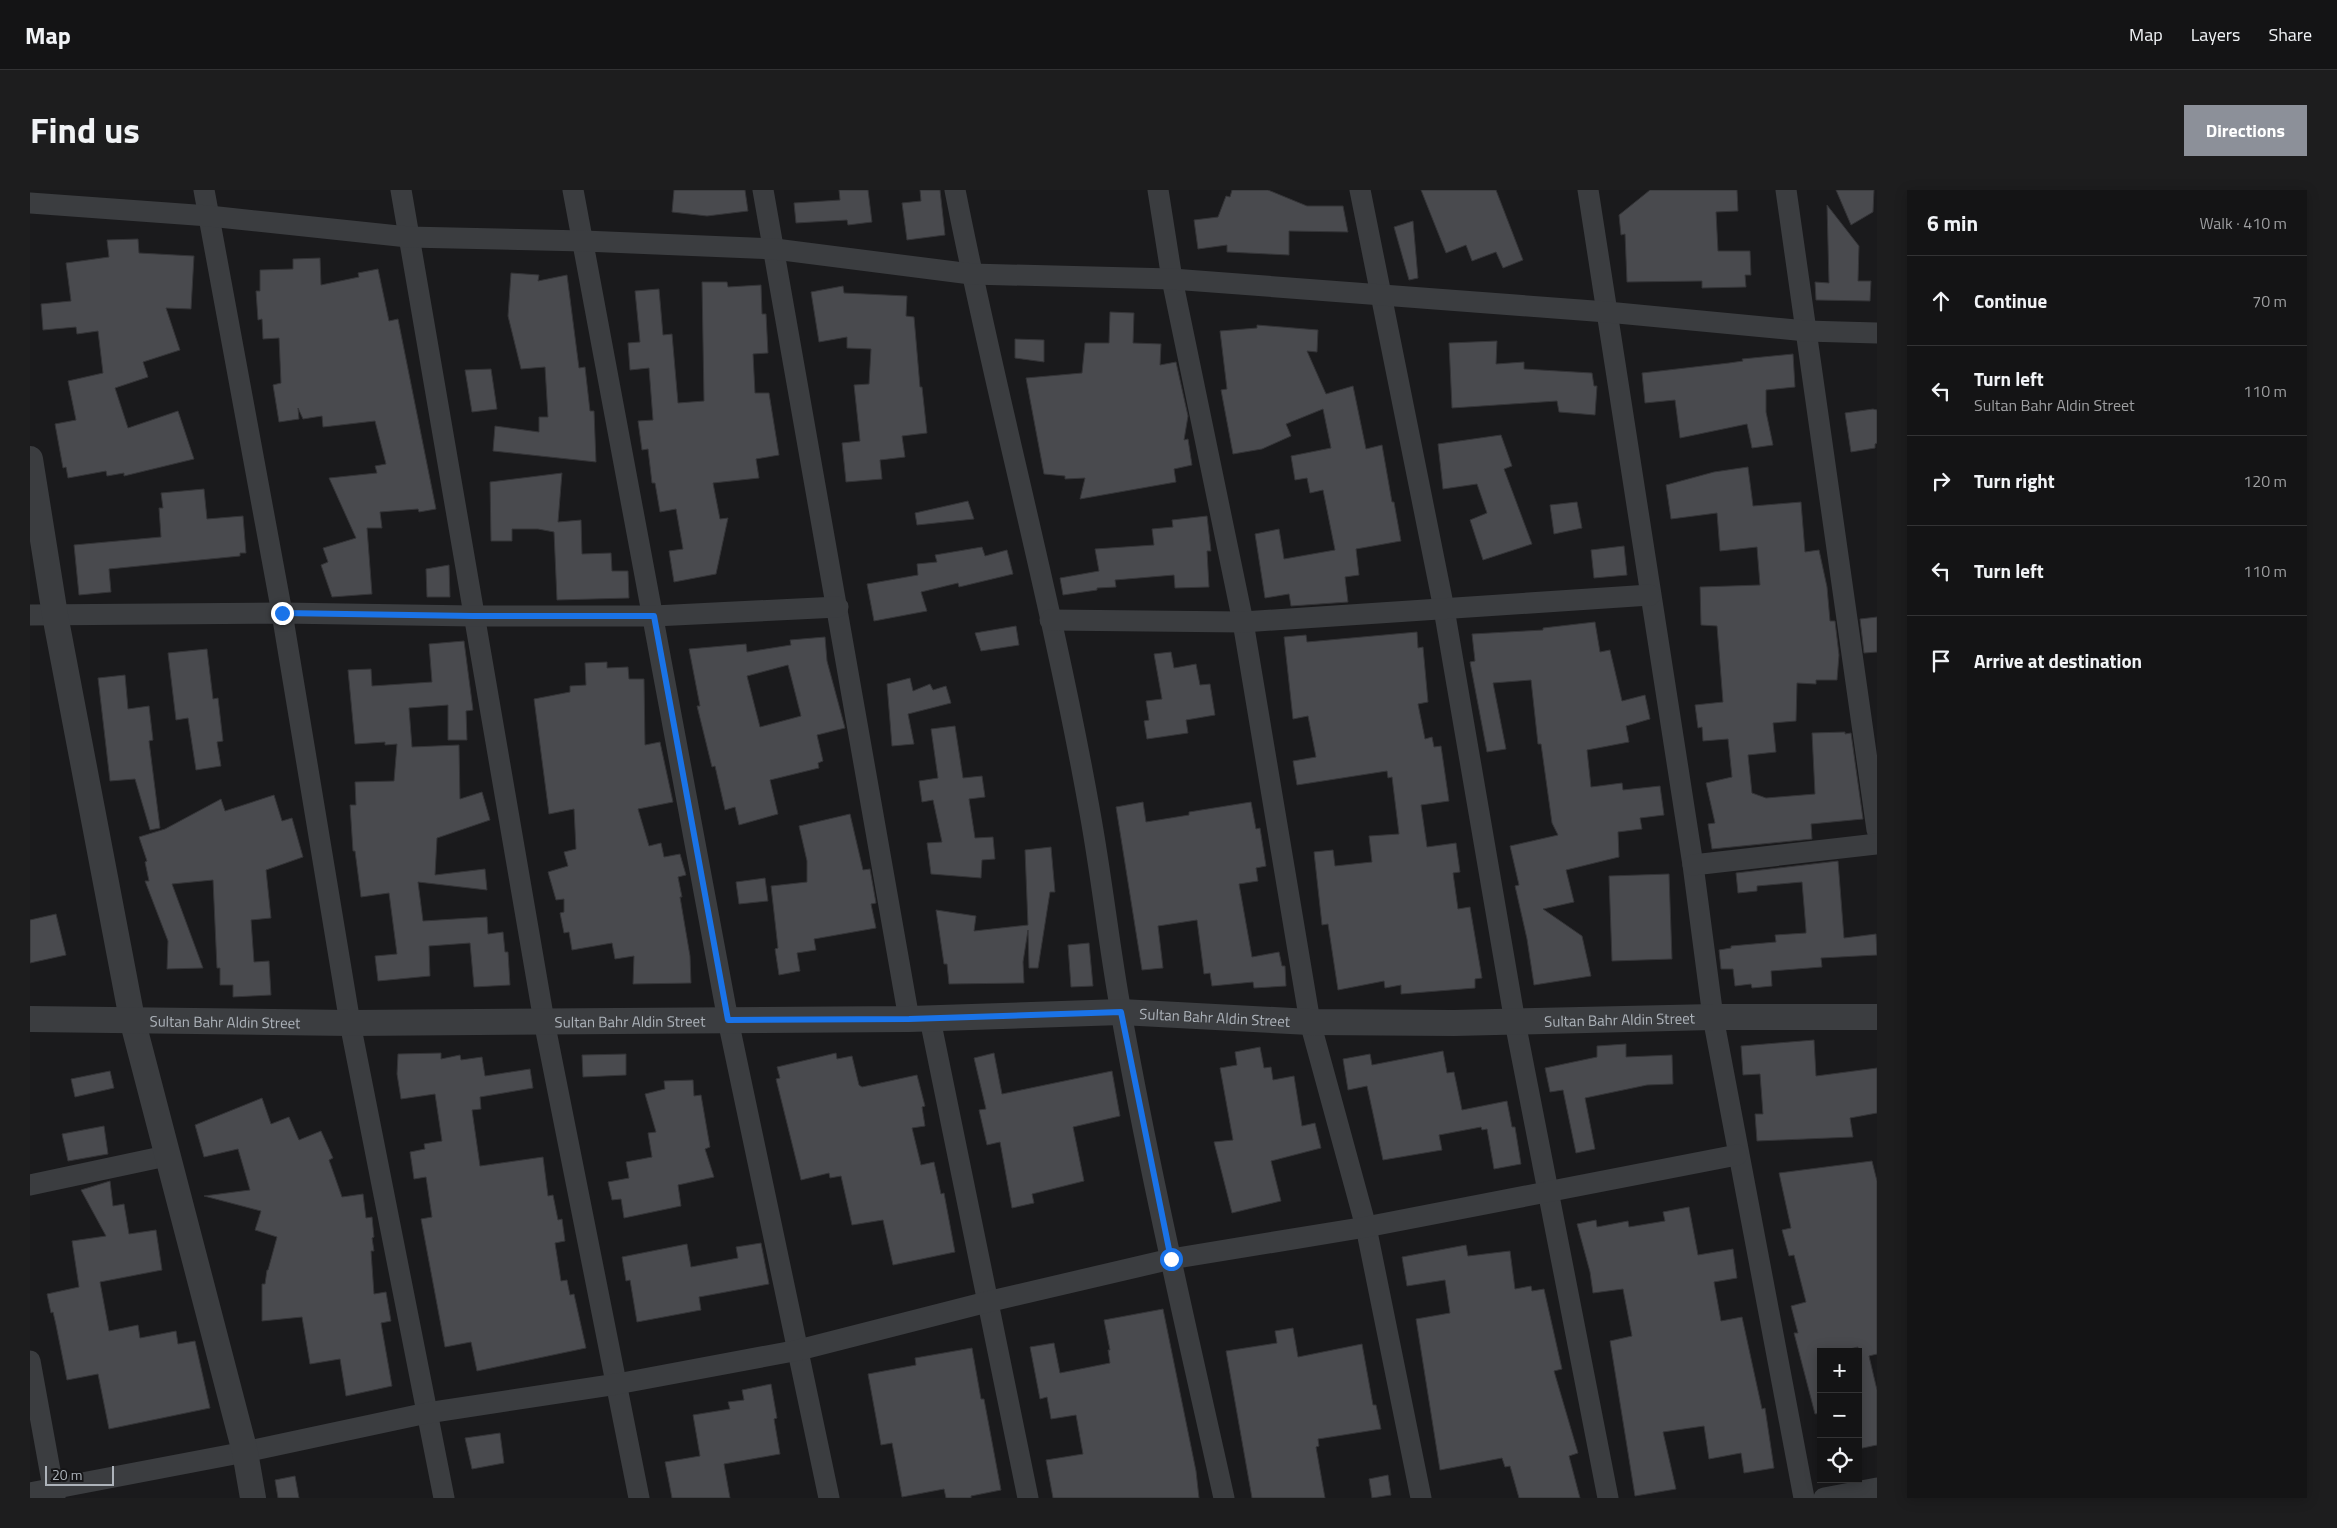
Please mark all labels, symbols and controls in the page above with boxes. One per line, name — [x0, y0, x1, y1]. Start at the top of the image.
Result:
text: Map — [25, 17, 71, 53]
text: Map — [2129, 21, 2163, 48]
text: Layers — [2191, 21, 2240, 48]
text: Share — [2268, 21, 2312, 48]
text: Find us — [30, 103, 140, 157]
button: Directions — [2184, 105, 2307, 156]
text: 6 min — [1927, 207, 1978, 239]
text: Walk · 410 m — [2199, 211, 2287, 235]
text: Continue — [1974, 286, 2047, 315]
icon: ahead — [1927, 287, 1955, 315]
text: 70 m — [2252, 289, 2287, 313]
text: Turn left — [1974, 364, 2044, 393]
icon: left — [1927, 377, 1955, 405]
text: 110 m — [2243, 379, 2287, 403]
text: Sultan Bahr Aldin Street — [1974, 393, 2135, 417]
text: Turn right — [1974, 466, 2055, 495]
icon: right — [1927, 467, 1955, 495]
text: 120 m — [2243, 469, 2287, 493]
text: Turn left — [1974, 556, 2044, 585]
icon: left — [1927, 557, 1955, 585]
text: 110 m — [2243, 559, 2287, 583]
route end — [271, 602, 294, 625]
text: Arrive at destination — [1974, 646, 2142, 675]
icon: arrive — [1927, 647, 1955, 675]
street label: Sultan Bahr Aldin Street — [1139, 1001, 1291, 1032]
street label: Sultan Bahr Aldin Street — [1544, 1006, 1696, 1032]
street label: Sultan Bahr Aldin Street — [149, 1009, 301, 1034]
street label: Sultan Bahr Aldin Street — [554, 1009, 706, 1033]
route start — [1160, 1248, 1183, 1271]
map controls — [1817, 1348, 1862, 1483]
button: + — [1817, 1348, 1862, 1393]
button: − — [1817, 1393, 1862, 1438]
button: locate — [1817, 1438, 1862, 1483]
scale bar — [45, 1463, 114, 1486]
text: 20 m — [52, 1464, 82, 1485]

